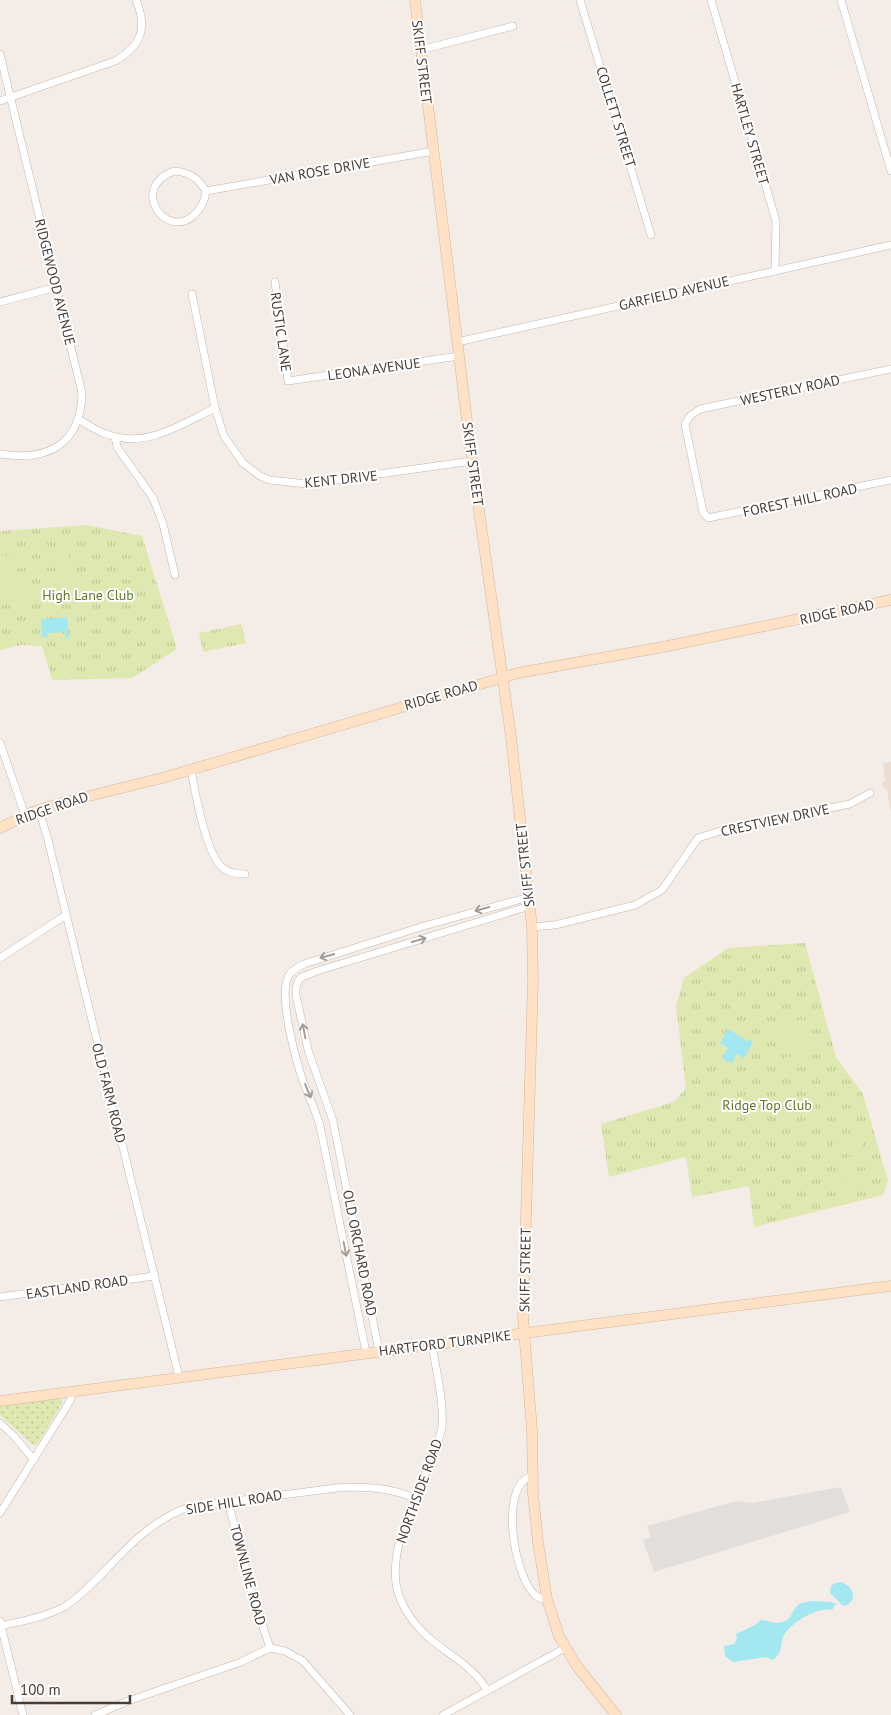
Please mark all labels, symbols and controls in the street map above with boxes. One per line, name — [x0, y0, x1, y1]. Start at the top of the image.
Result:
street label: SKIFF STREET — [408, 19, 436, 105]
street label: COLLETT STREET — [592, 64, 640, 170]
street label: HARTLEY STREET — [727, 81, 773, 187]
street label: VAN ROSE DRIVE — [267, 153, 372, 189]
street label: RIDGEWOOD AVENUE — [31, 217, 79, 347]
street label: GARFIELD AVENUE — [617, 272, 731, 314]
street label: RUSTIC LANE — [266, 291, 296, 373]
street label: LEONA AVENUE — [326, 354, 422, 384]
street label: WESTERLY ROAD — [739, 371, 841, 409]
street label: SKIFF STREET — [458, 421, 488, 507]
street label: KENT DRIVE — [304, 466, 378, 492]
street label: FOREST HILL ROAD — [741, 479, 859, 521]
park label: High Lane Club — [42, 586, 134, 604]
street label: RIDGE ROAD — [798, 595, 876, 629]
street label: RIDGE ROAD — [402, 676, 480, 714]
street label: RIDGE ROAD — [13, 787, 91, 829]
street label: CRESTVIEW DRIVE — [719, 800, 831, 840]
street label: SKIFF STREET — [512, 822, 538, 908]
one-way arrow — [474, 905, 490, 915]
one-way arrow — [410, 935, 426, 944]
one-way arrow — [319, 952, 335, 962]
one-way arrow — [299, 1024, 308, 1040]
street label: OLD FARM ROAD — [88, 1041, 130, 1145]
one-way arrow — [304, 1083, 313, 1098]
park label: Ridge Top Club — [722, 1096, 812, 1114]
street label: OLD ORCHARD ROAD — [339, 1188, 381, 1318]
street label: SKIFF STREET — [515, 1227, 535, 1312]
one-way arrow — [341, 1240, 350, 1256]
street label: EASTLAND ROAD — [25, 1271, 129, 1303]
street label: HARTFORD TURNPIKE — [378, 1326, 512, 1360]
street label: NORTHSIDE ROAD — [392, 1436, 446, 1546]
street label: SIDE HILL ROAD — [185, 1485, 283, 1519]
street label: TOWNLINE ROAD — [226, 1523, 270, 1627]
scale bar — [12, 1672, 130, 1704]
text: 100 m — [20, 1680, 61, 1699]

